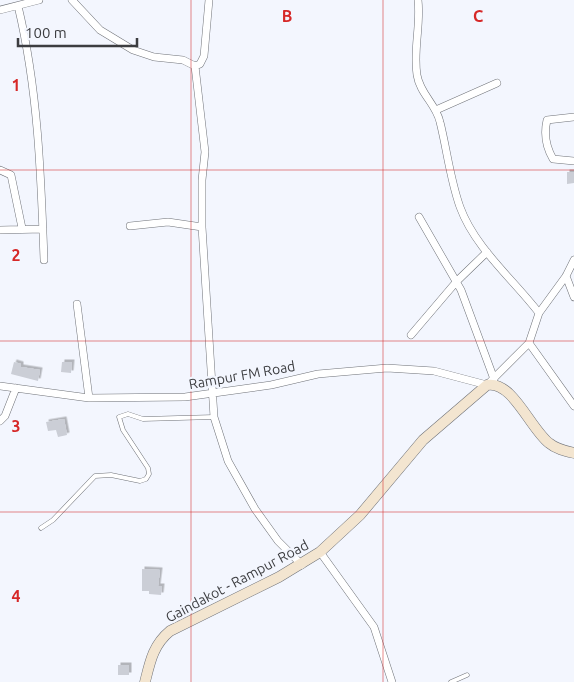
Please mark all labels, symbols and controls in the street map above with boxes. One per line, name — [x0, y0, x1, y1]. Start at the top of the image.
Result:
text: B — [282, 7, 292, 25]
text: C — [473, 7, 483, 25]
scale bar — [18, 15, 136, 47]
text: 100 m — [25, 24, 67, 41]
text: 1 — [11, 76, 21, 94]
text: 2 — [11, 246, 21, 264]
street label: Rampur FM Road — [188, 358, 296, 392]
text: 3 — [11, 417, 21, 435]
street label: Gaindakot - Rampur Road — [163, 537, 311, 625]
text: 4 — [11, 587, 21, 605]

